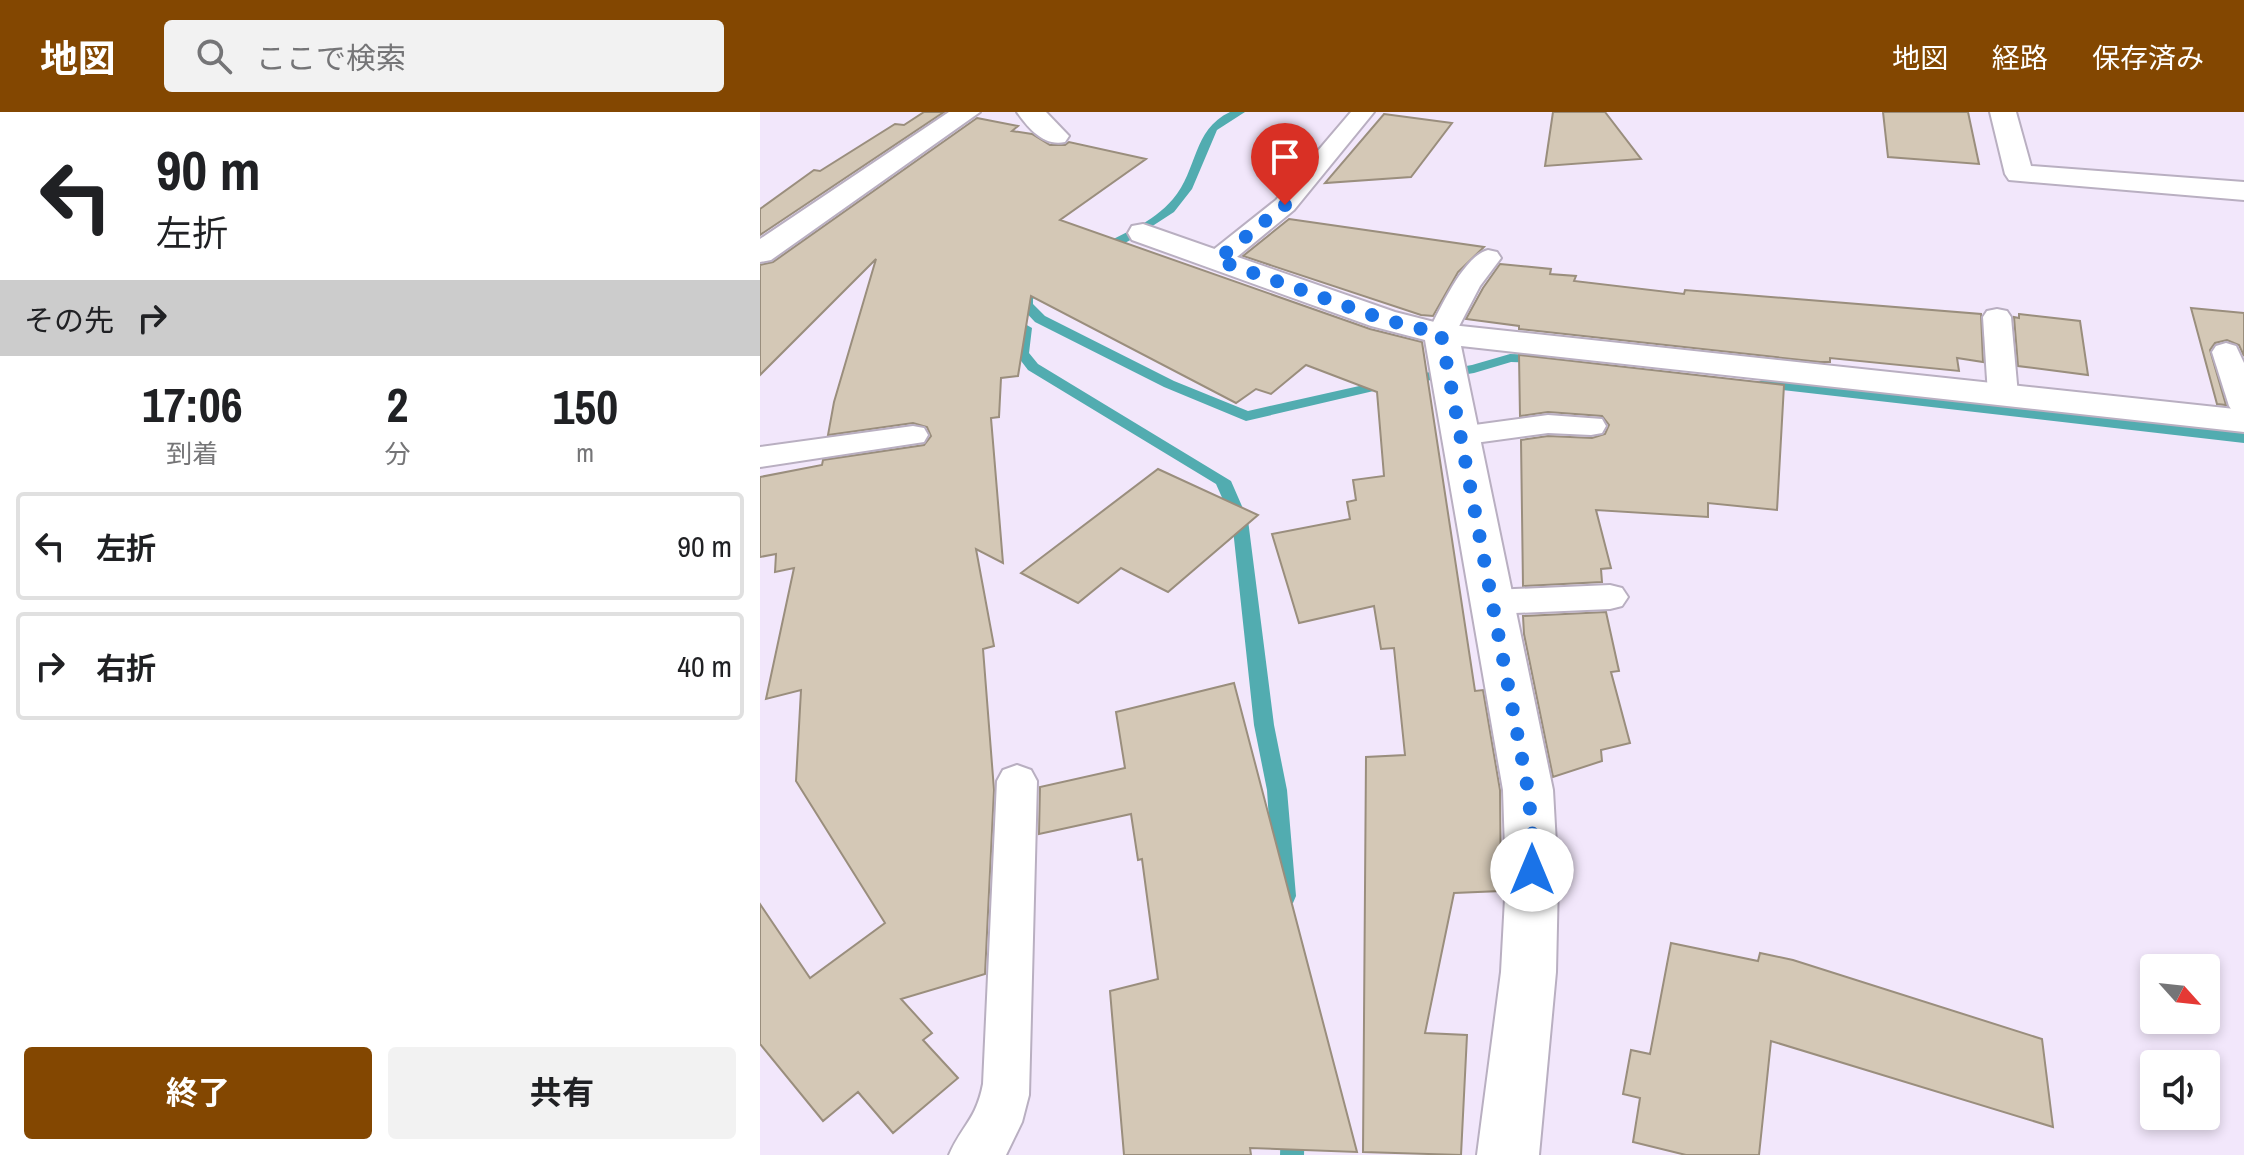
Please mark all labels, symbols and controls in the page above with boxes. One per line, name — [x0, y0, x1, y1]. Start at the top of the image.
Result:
search box — [164, 20, 724, 92]
text: 地図 — [40, 33, 116, 84]
icon: search — [192, 34, 236, 78]
text: ここで検索 — [256, 38, 406, 78]
text: 地図 — [1892, 39, 1948, 77]
text: 経路 — [1992, 39, 2048, 77]
text: 保存済み — [2092, 39, 2204, 77]
pin — [1251, 123, 1319, 205]
text: 90 m — [156, 132, 261, 207]
icon: arrive — [1263, 135, 1307, 179]
icon: left — [24, 144, 128, 248]
text: 左折 — [156, 209, 228, 257]
icon: right — [130, 296, 174, 340]
text: その先 — [24, 300, 114, 340]
text: 17:06 — [142, 372, 243, 437]
text: 2 — [387, 372, 408, 437]
text: 150 — [552, 374, 618, 439]
text: m — [576, 435, 594, 470]
text: 到着 — [166, 436, 218, 471]
text: 分 — [384, 436, 410, 471]
icon: left — [28, 524, 72, 568]
text: 90 m — [677, 526, 732, 566]
text: 左折 — [96, 528, 156, 568]
icon: right — [28, 644, 72, 688]
text: 40 m — [677, 646, 732, 686]
text: 右折 — [96, 648, 156, 688]
position arrow — [1490, 828, 1574, 912]
north arrow — [2140, 954, 2220, 1034]
map controls — [2140, 954, 2220, 1130]
button: 終了 — [24, 1047, 372, 1139]
button: 共有 — [388, 1047, 736, 1139]
button: sound — [2140, 1050, 2220, 1130]

